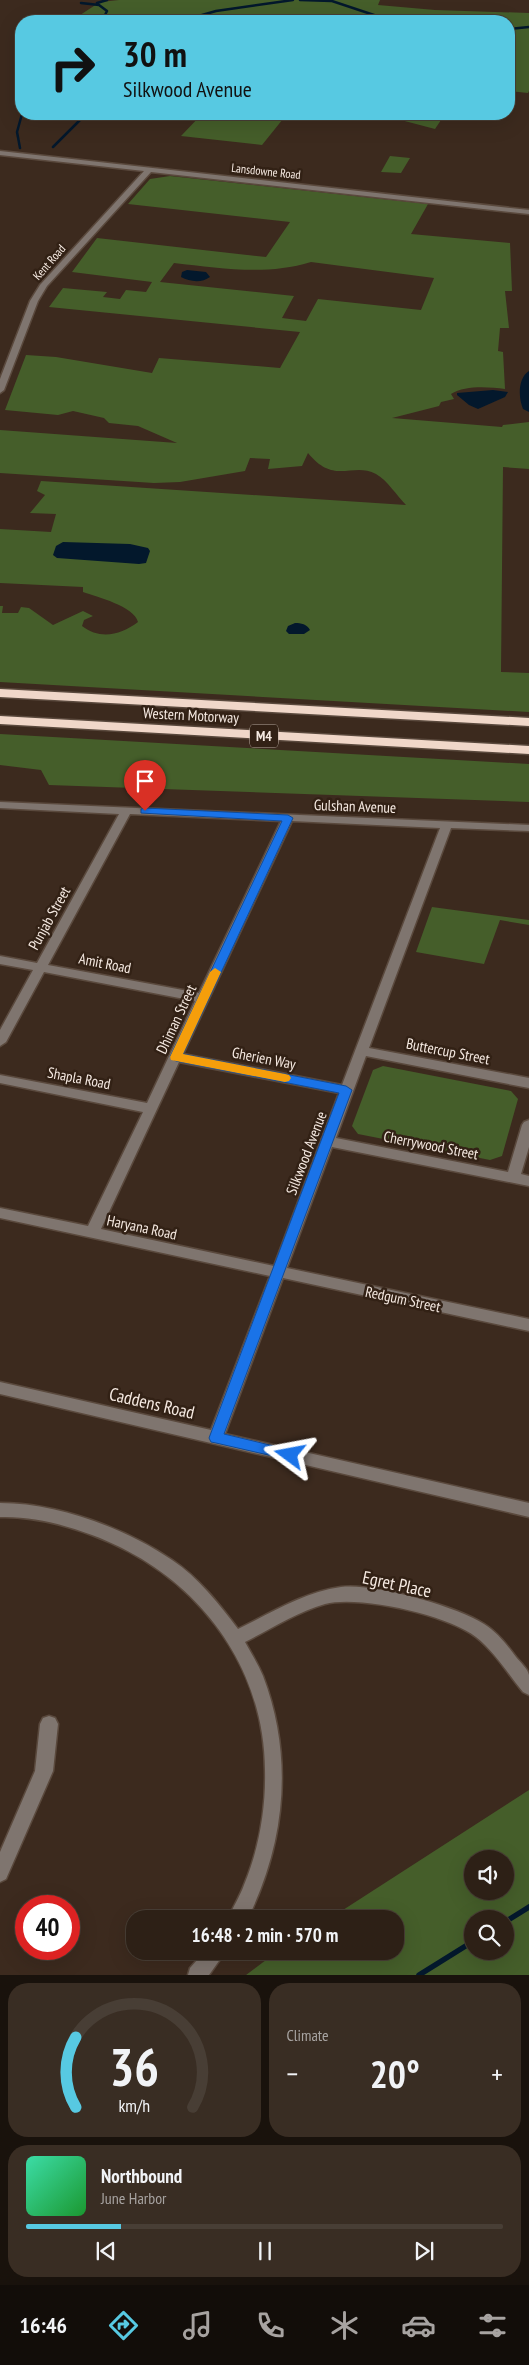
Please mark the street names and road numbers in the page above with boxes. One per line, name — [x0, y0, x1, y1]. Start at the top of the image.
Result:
street label: Lansdowne Road — [231, 160, 301, 182]
street label: Kent Road — [30, 241, 68, 283]
street label: Western Motorway — [143, 703, 240, 727]
road number: M4 — [250, 724, 278, 748]
street label: Gulshan Avenue — [314, 795, 396, 817]
street label: Punjab Street — [24, 883, 74, 953]
street label: Amit Road — [77, 949, 133, 977]
street label: Dhiman Street — [152, 981, 200, 1057]
street label: Buttercup Street — [405, 1034, 491, 1068]
street label: Gherien Way — [231, 1043, 298, 1074]
street label: Shapla Road — [46, 1063, 112, 1093]
street label: Silkwood Avenue — [281, 1109, 331, 1197]
street label: Cherrywood Street — [382, 1127, 480, 1163]
street label: Haryana Road — [105, 1210, 179, 1244]
street label: Redgum Street — [364, 1282, 442, 1316]
street label: Caddens Road — [107, 1382, 197, 1424]
street label: Egret Place — [361, 1566, 433, 1602]

